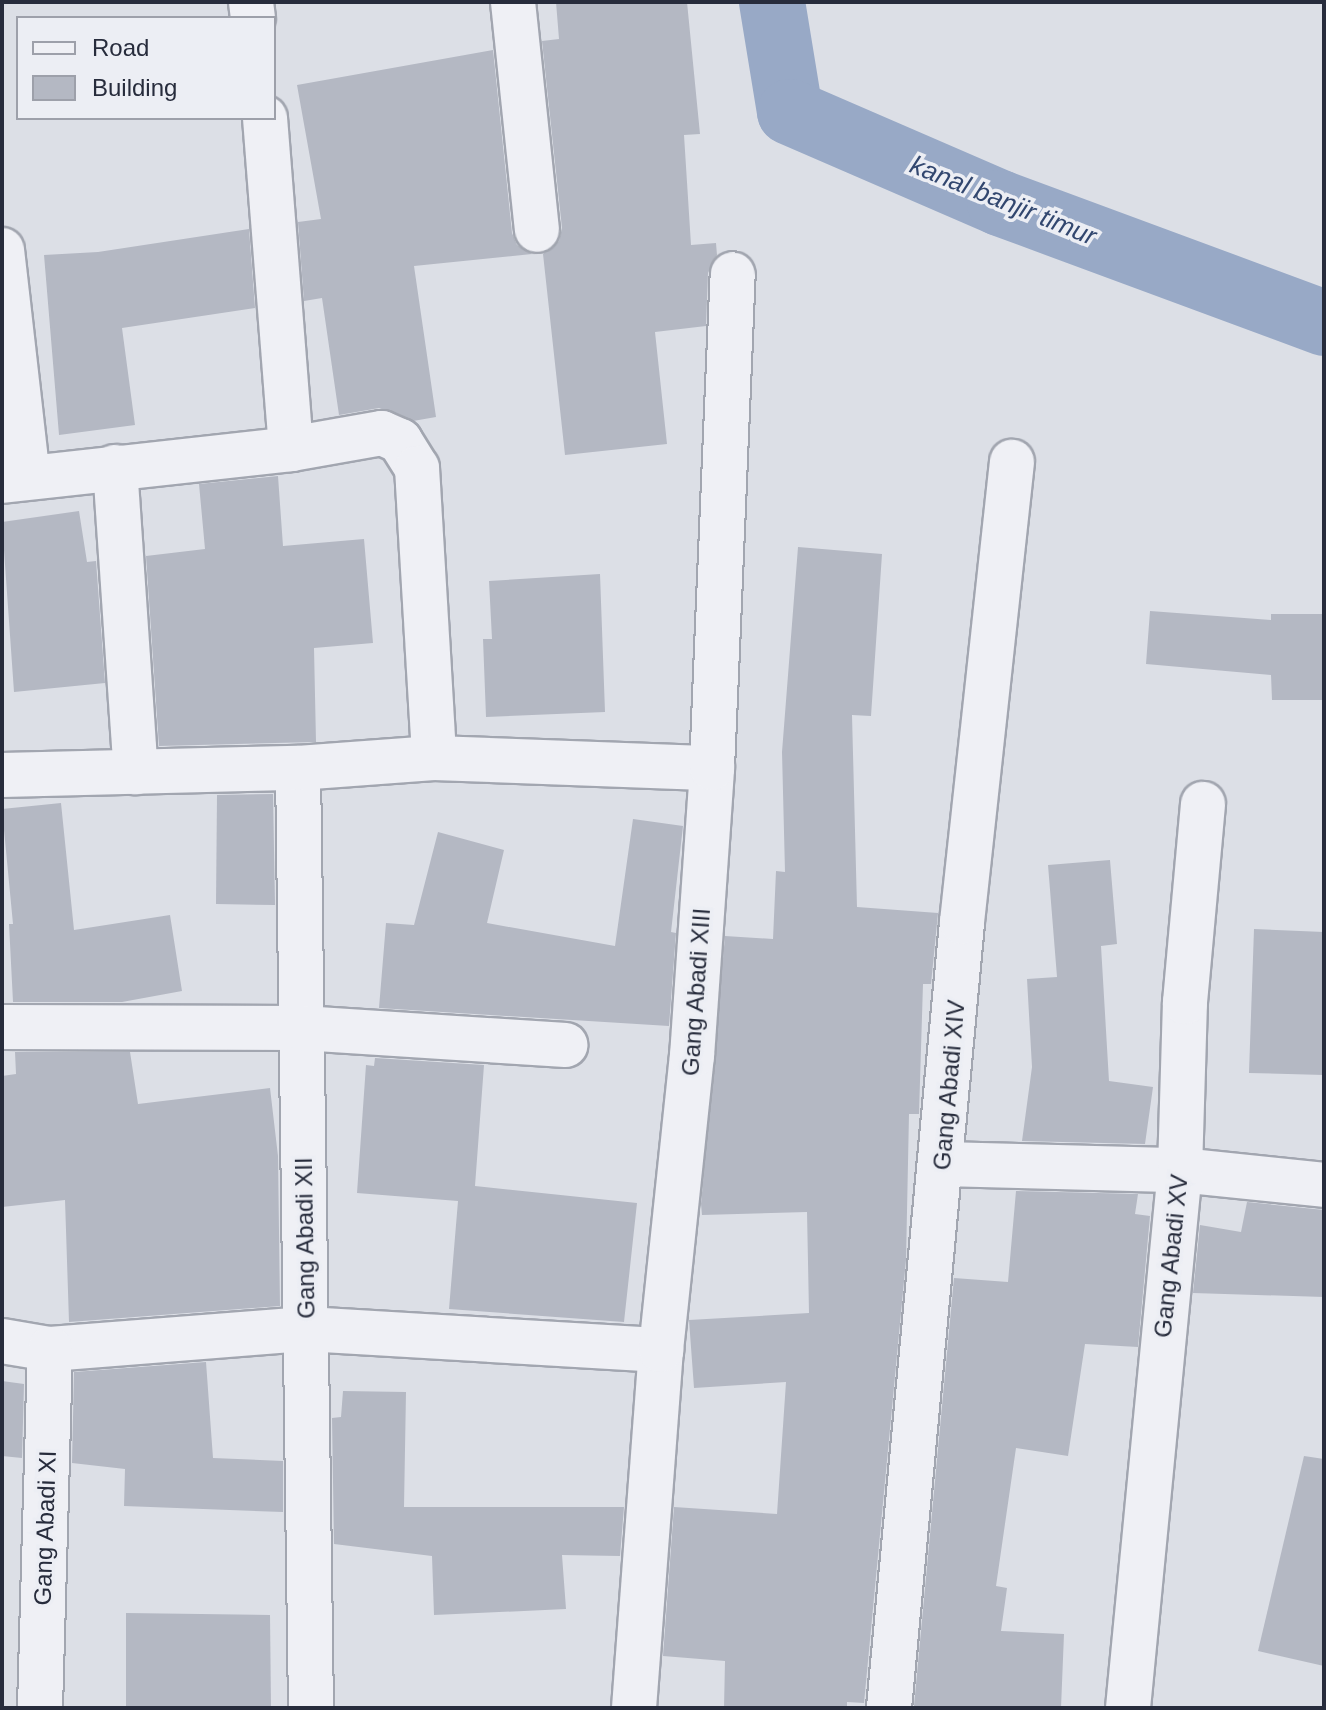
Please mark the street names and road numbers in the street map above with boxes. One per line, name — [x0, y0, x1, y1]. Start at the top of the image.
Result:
street label: Gang Abadi XIII — [676, 906, 716, 1078]
street label: Gang Abadi XIV — [927, 998, 971, 1172]
street label: Gang Abadi XII — [289, 1156, 321, 1320]
street label: Gang Abadi XV — [1148, 1172, 1194, 1340]
street label: Gang Abadi XI — [28, 1449, 62, 1607]

